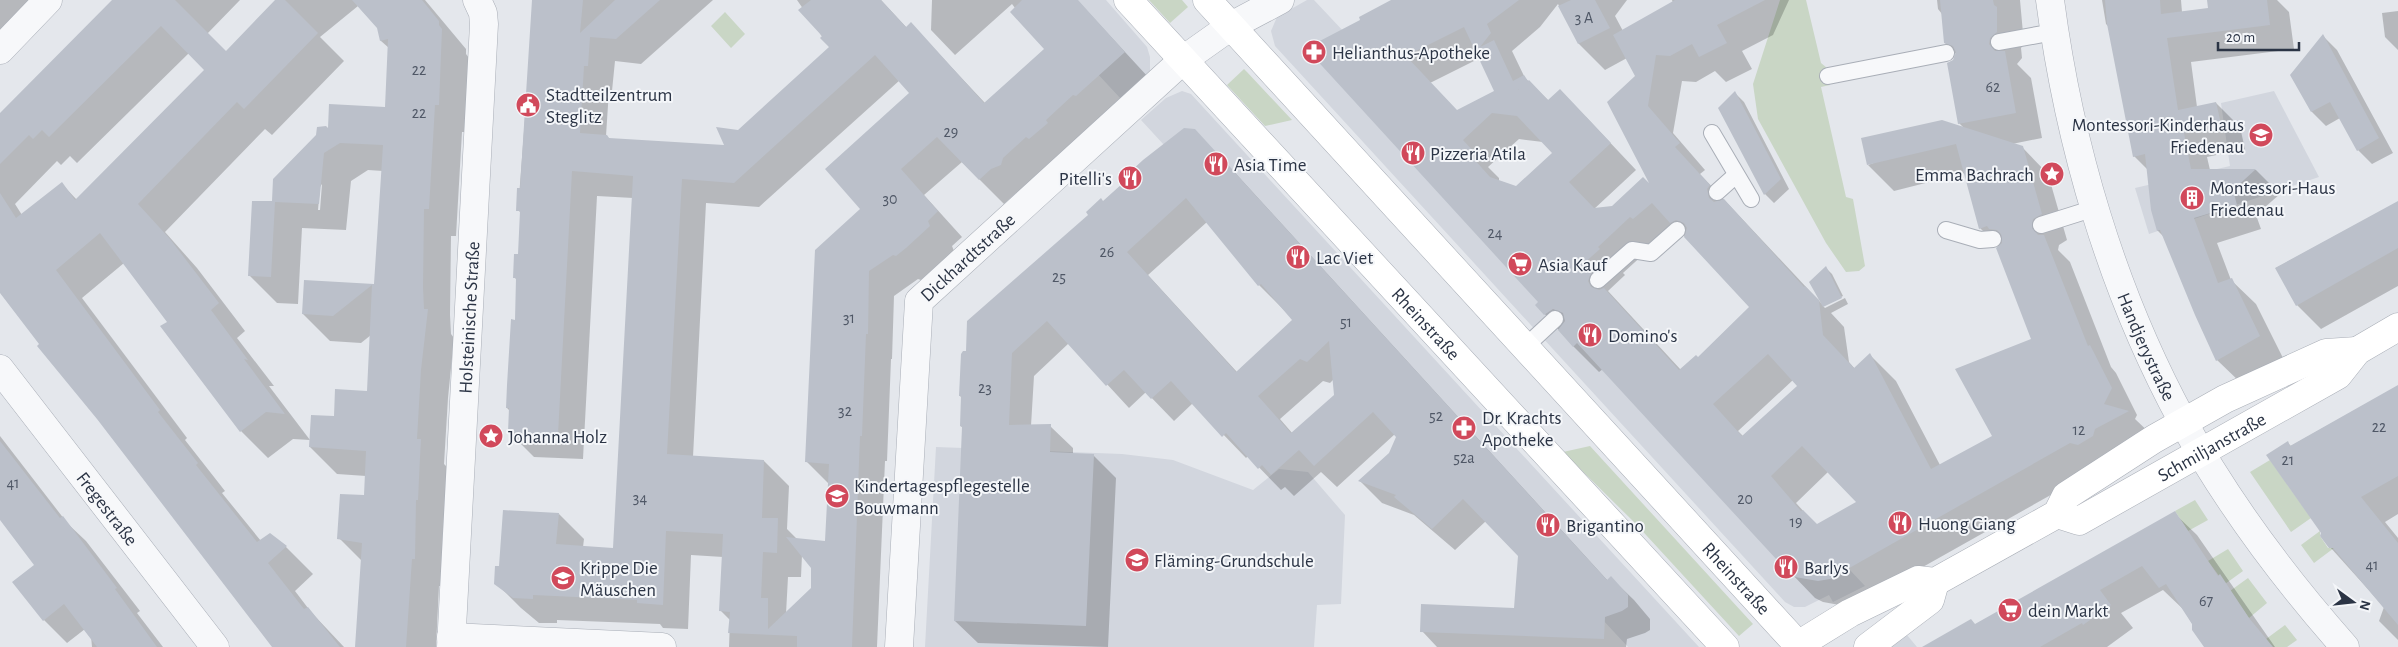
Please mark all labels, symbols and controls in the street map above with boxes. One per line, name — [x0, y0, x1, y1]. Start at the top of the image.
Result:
house number: 3 A — [1575, 10, 1593, 26]
scale bar — [2218, 20, 2299, 52]
text: 20 m — [2226, 30, 2255, 45]
pharmacy icon: Helianthus-Apotheke — [1301, 39, 1327, 65]
place label: Helianthus-Apotheke — [1332, 44, 1490, 63]
house number: 22 — [412, 62, 426, 78]
house number: 62 — [1986, 79, 2000, 95]
place label: Stadtteilzentrum Steglitz — [546, 86, 673, 127]
public building icon: Stadtteilzentrum Steglitz — [515, 92, 541, 118]
house number: 22 — [412, 105, 426, 121]
place label: Montessori-Kinderhaus Friedenau — [2072, 116, 2244, 157]
school or university icon: Montessori-Kinderhaus Friedenau — [2248, 122, 2274, 148]
house number: 29 — [944, 124, 958, 140]
restaurant icon: Pizzeria Atila — [1400, 140, 1426, 166]
place label: Pizzeria Atila — [1430, 145, 1526, 164]
restaurant icon: Asia Time — [1203, 151, 1229, 177]
place label: Asia Time — [1234, 156, 1306, 175]
place icon: Emma Bachrach — [2039, 161, 2065, 187]
restaurant icon: Pitelli's — [1117, 165, 1143, 191]
place label: Emma Bachrach — [1915, 166, 2034, 185]
place label: Pitelli's — [1059, 170, 1112, 189]
place label: Montessori-Haus Friedenau — [2210, 179, 2335, 220]
building icon: Montessori-Haus Friedenau — [2179, 185, 2205, 211]
house number: 30 — [882, 191, 898, 207]
street label: Dickhardtstraße — [917, 210, 1019, 306]
house number: 24 — [1488, 225, 1503, 241]
street label: Holsteinische Straße — [456, 241, 483, 394]
house number: 26 — [1100, 244, 1114, 260]
restaurant icon: Lac Viet — [1285, 244, 1311, 270]
place label: Lac Viet — [1316, 249, 1373, 268]
supermarket icon: Asia Kauf — [1507, 251, 1533, 277]
place label: Asia Kauf — [1538, 256, 1608, 275]
house number: 25 — [1052, 269, 1066, 285]
street label: Rheinstraße — [1388, 285, 1463, 364]
street label: Handjerystraße — [2113, 290, 2178, 404]
house number: 31 — [843, 310, 855, 326]
house number: 51 — [1340, 314, 1352, 330]
restaurant icon: Domino's — [1577, 322, 1603, 348]
place label: Domino's — [1608, 327, 1677, 346]
house number: 23 — [978, 380, 992, 396]
house number: 32 — [838, 403, 852, 419]
house number: 52 — [1429, 408, 1443, 424]
place label: Dr. Krachts Apotheke — [1482, 409, 1562, 450]
street label: Schmiljanstraße — [2155, 410, 2269, 486]
pharmacy icon: Dr. Krachts Apotheke — [1451, 415, 1477, 441]
house number: 22 — [2372, 419, 2386, 435]
house number: 12 — [2073, 422, 2085, 438]
place icon: Johanna Holz — [478, 423, 504, 449]
place label: Johanna Holz — [508, 428, 607, 447]
house number: 52a — [1453, 450, 1475, 466]
house number: 21 — [2282, 452, 2294, 468]
street label: Fregestraße — [72, 469, 141, 550]
house number: 41 — [6, 475, 20, 491]
place label: Kindertagespflegestelle Bouwmann — [854, 477, 1030, 518]
school or university icon: Kindertagespflegestelle Bouwmann — [824, 483, 850, 509]
house number: 34 — [633, 490, 647, 506]
house number: 20 — [1737, 491, 1753, 507]
restaurant icon: Huong Giang — [1887, 510, 1913, 536]
restaurant icon: Brigantino — [1535, 512, 1561, 538]
house number: 19 — [1789, 514, 1803, 530]
place label: Huong Giang — [1918, 515, 2016, 534]
place label: Brigantino — [1566, 517, 1644, 536]
street label: Rheinstraße — [1698, 539, 1773, 619]
school or university icon: Fläming-Grundschule — [1124, 547, 1150, 573]
place label: Fläming-Grundschule — [1154, 552, 1314, 571]
restaurant icon: Barlys — [1773, 554, 1799, 580]
house number: 41 — [2365, 557, 2379, 573]
place label: Krippe Die Mäuschen — [580, 559, 658, 600]
place label: Barlys — [1804, 559, 1849, 578]
school or university icon: Krippe Die Mäuschen — [550, 565, 576, 591]
north arrow — [2328, 577, 2378, 627]
house number: 67 — [2199, 593, 2213, 609]
supermarket icon: dein Markt — [1997, 597, 2023, 623]
text: N — [2357, 599, 2373, 612]
place label: dein Markt — [2028, 602, 2108, 621]

